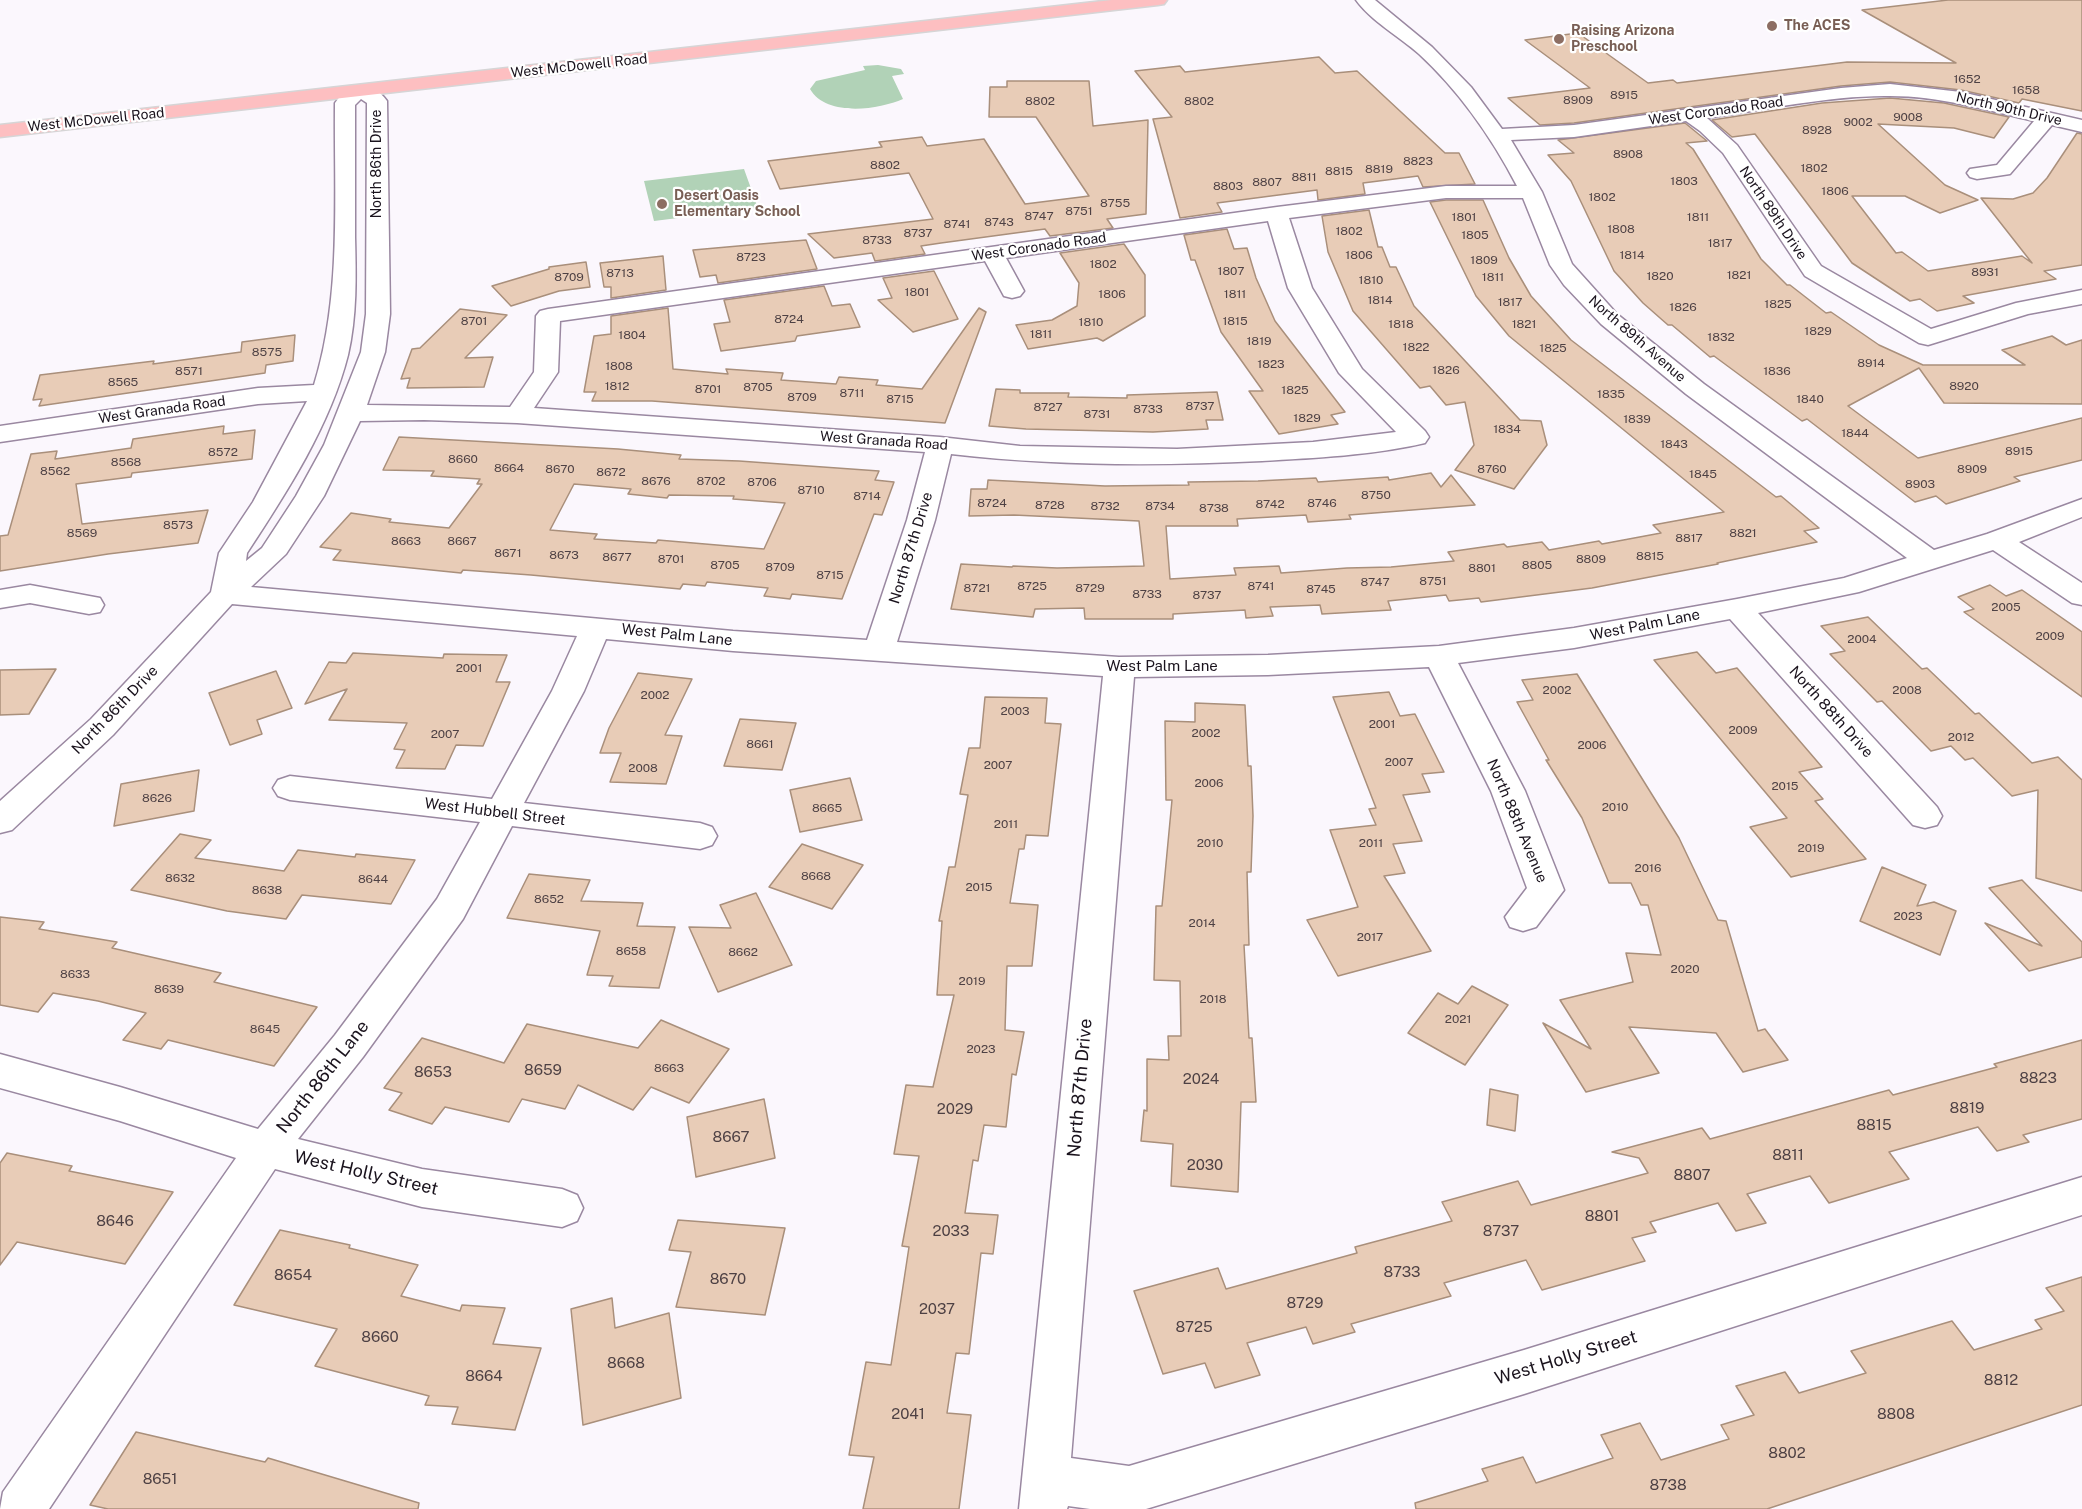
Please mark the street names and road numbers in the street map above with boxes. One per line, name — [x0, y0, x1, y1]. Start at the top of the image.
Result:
street label: West McDowell Road — [510, 50, 648, 82]
street label: North 90th Drive — [1954, 89, 2064, 129]
street label: West Coronado Road — [1648, 93, 1784, 129]
street label: West McDowell Road — [27, 104, 165, 136]
street label: North 86th Drive — [369, 110, 385, 218]
street label: North 89th Drive — [1736, 163, 1810, 263]
street label: West Coronado Road — [971, 229, 1107, 265]
street label: North 89th Avenue — [1585, 292, 1689, 386]
street label: West Granada Road — [97, 393, 227, 427]
street label: West Granada Road — [820, 428, 948, 454]
street label: North 87th Drive — [885, 490, 937, 606]
street label: West Palm Lane — [1588, 606, 1702, 644]
street label: West Palm Lane — [621, 620, 733, 650]
street label: West Palm Lane — [1106, 657, 1218, 675]
street label: North 86th Drive — [68, 662, 162, 758]
street label: North 88th Drive — [1785, 663, 1877, 761]
street label: North 88th Avenue — [1483, 757, 1551, 885]
street label: West Hubbell Street — [423, 794, 567, 830]
street label: North 86th Lane — [272, 1016, 374, 1138]
street label: North 87th Drive — [1063, 1018, 1097, 1158]
street label: West Holly Street — [292, 1146, 440, 1200]
street label: West Holly Street — [1492, 1326, 1640, 1390]

